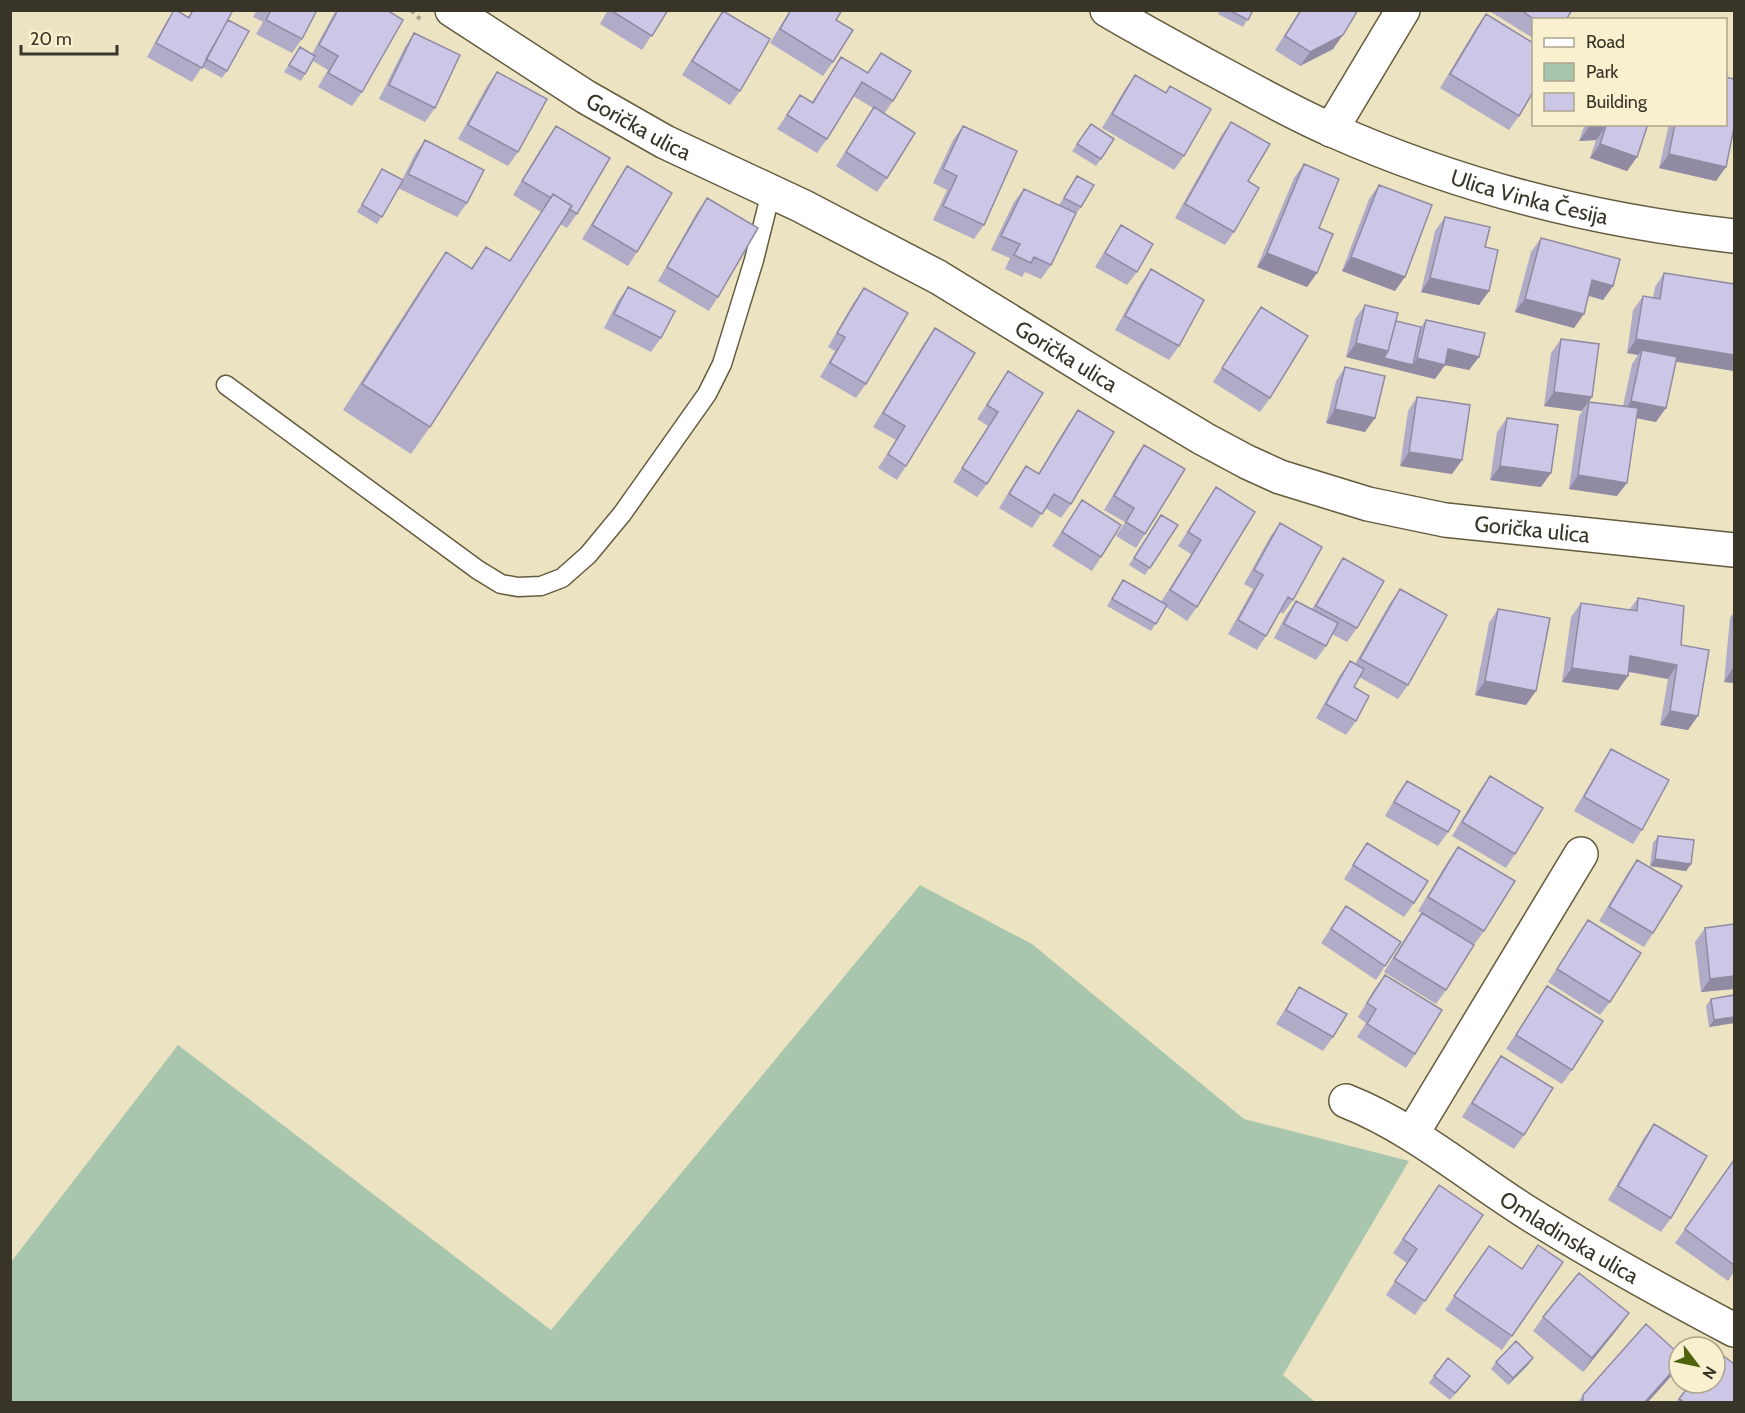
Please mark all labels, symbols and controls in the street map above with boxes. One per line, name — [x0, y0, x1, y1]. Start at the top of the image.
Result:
scale bar — [21, 18, 117, 56]
legend — [1532, 18, 1727, 126]
text: 20 m — [30, 28, 72, 50]
text: Road — [1586, 31, 1625, 53]
text: Park — [1586, 61, 1619, 83]
street label: Gorička ulica — [581, 86, 696, 166]
text: Building — [1586, 91, 1648, 113]
street label: Ulica Vinka Česija — [1447, 163, 1611, 230]
street label: Gorička ulica — [1010, 314, 1123, 398]
street label: Gorička ulica — [1473, 510, 1591, 548]
street label: Omladinska ulica — [1495, 1185, 1644, 1289]
north arrow — [1667, 1335, 1727, 1395]
text: N — [1698, 1363, 1720, 1383]

